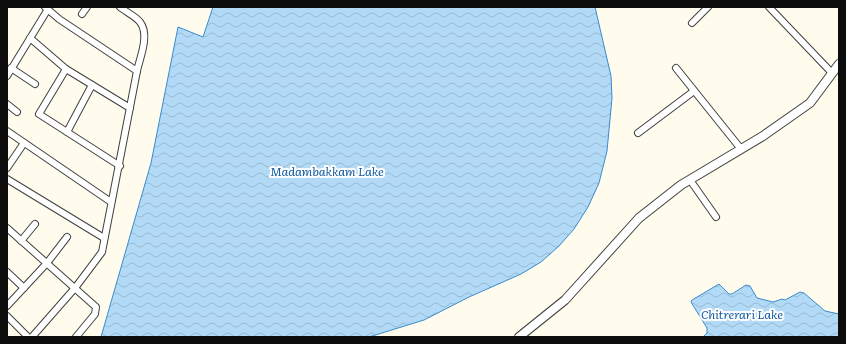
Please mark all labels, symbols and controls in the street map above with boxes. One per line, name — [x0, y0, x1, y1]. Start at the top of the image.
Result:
water label: Madambakkam Lake — [270, 162, 384, 180]
water label: Chitrerari Lake — [701, 305, 783, 323]

